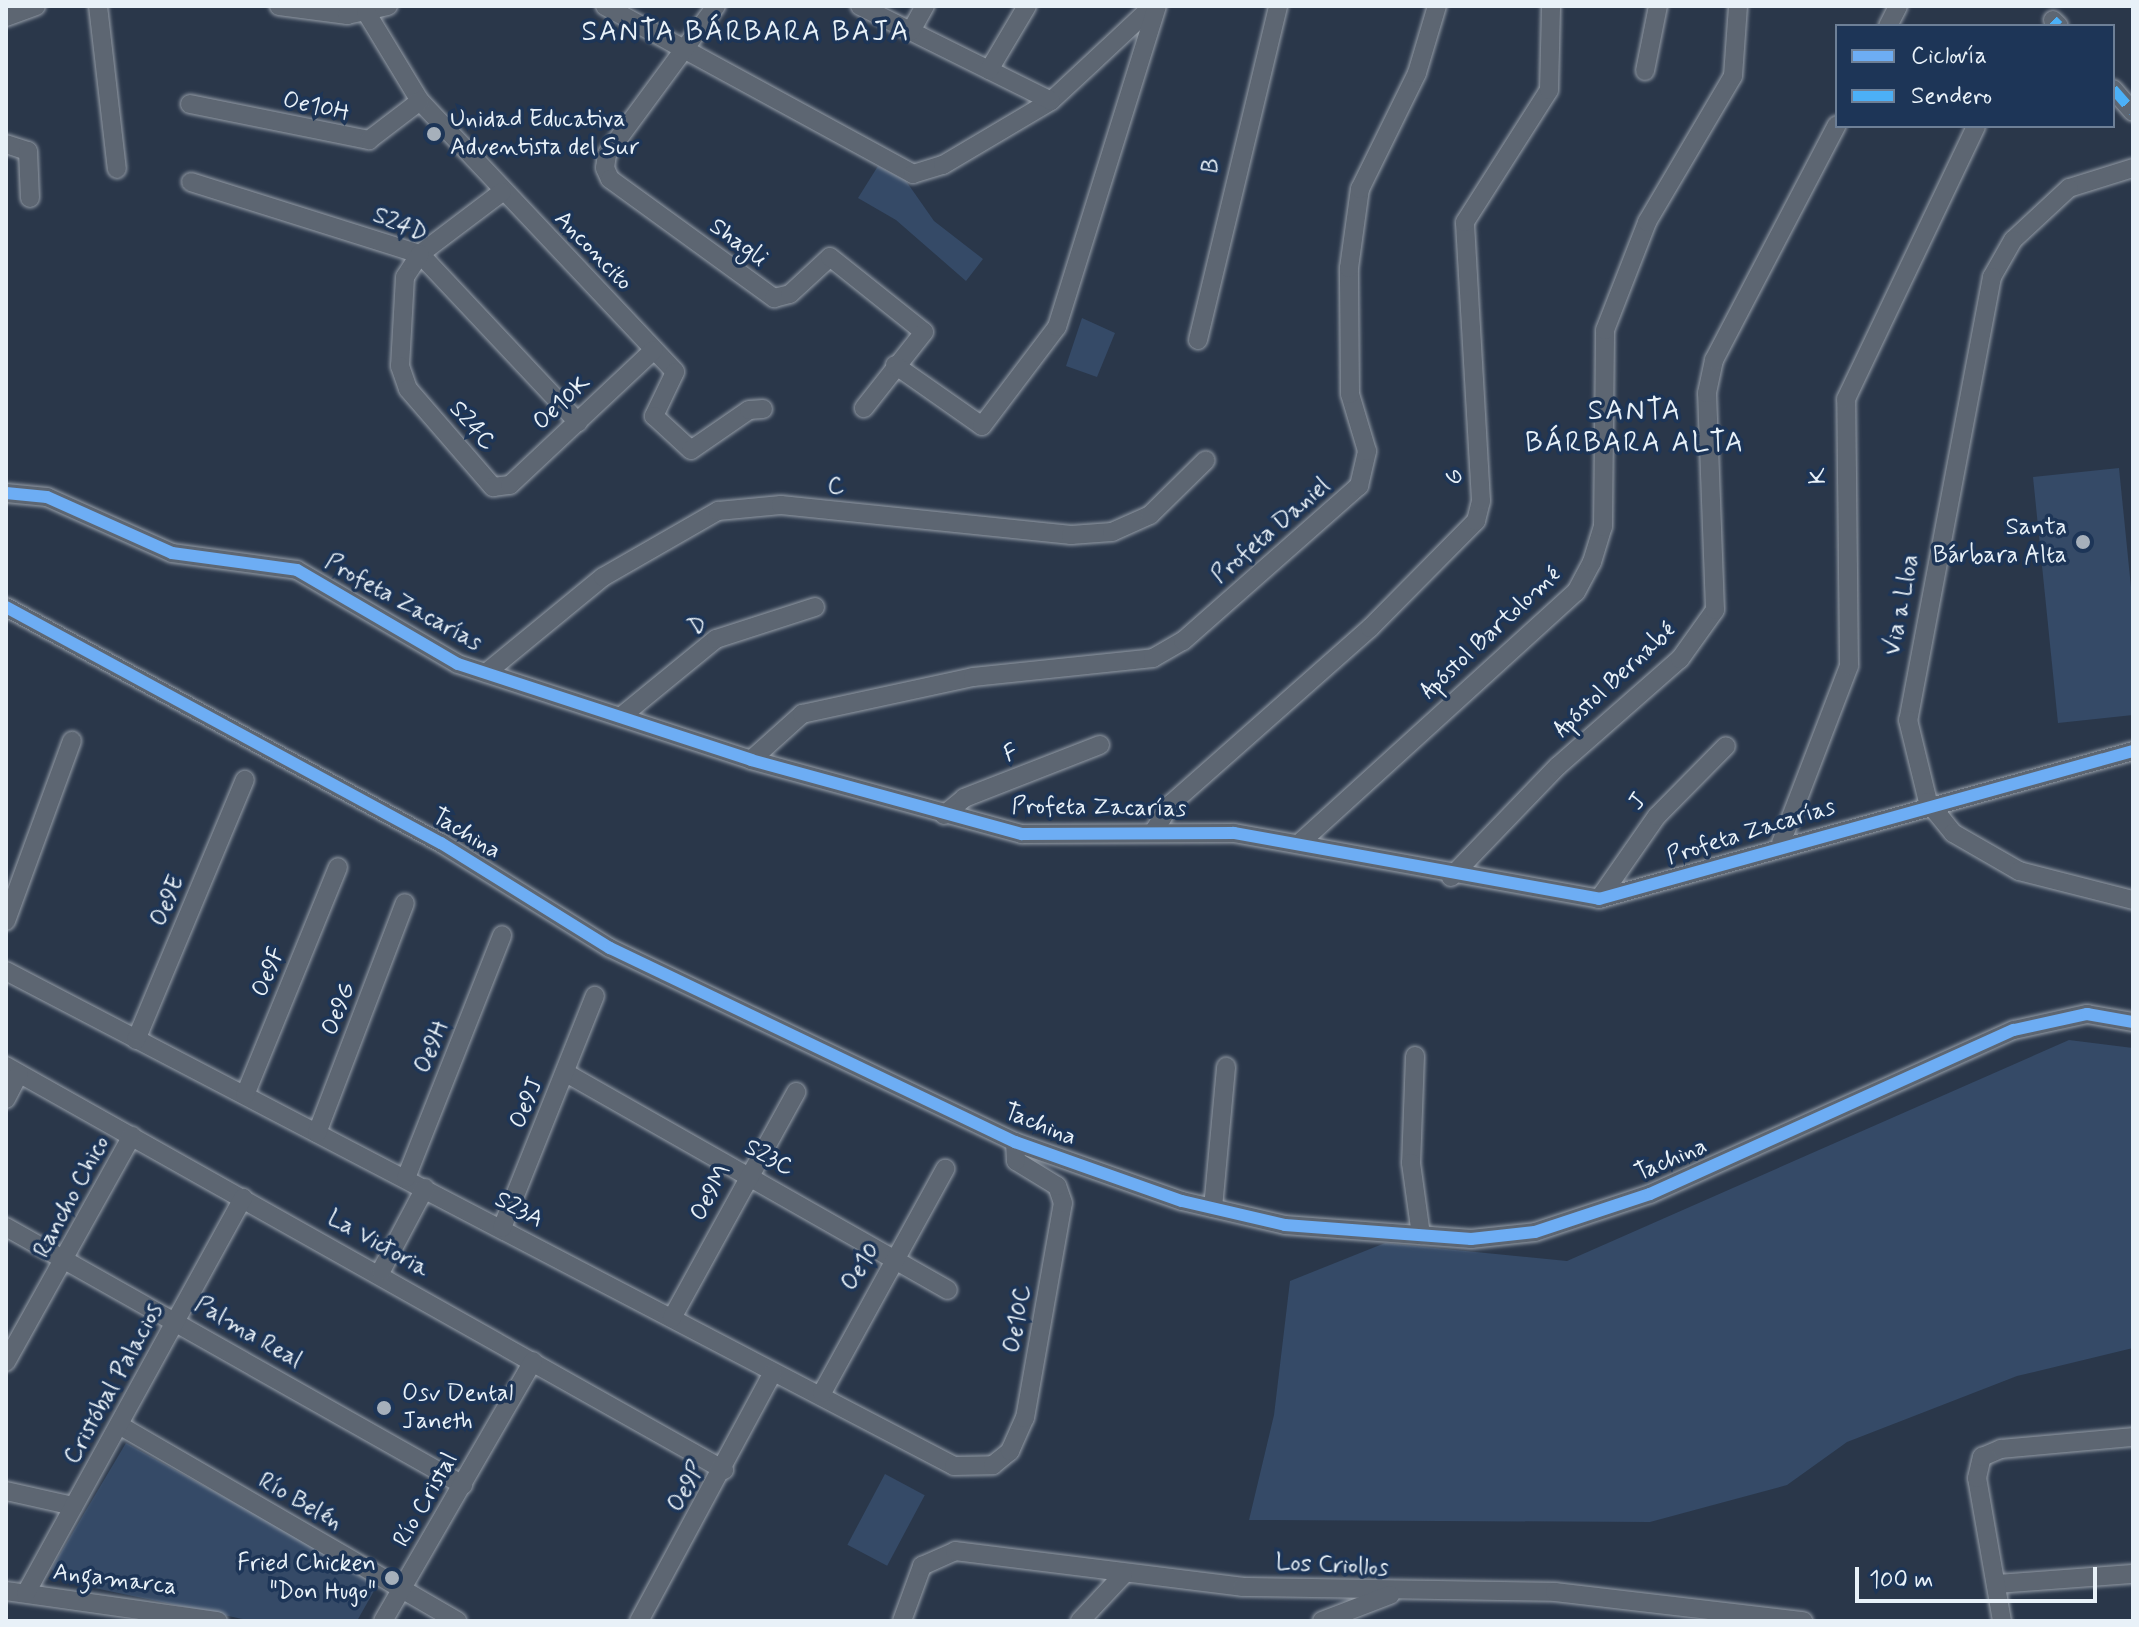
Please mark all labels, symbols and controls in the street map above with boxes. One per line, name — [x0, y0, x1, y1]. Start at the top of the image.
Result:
district label: SANTA BÁRBARA BAJA — [581, 16, 911, 50]
legend — [1835, 24, 2115, 128]
text: Ciclovía — [1911, 41, 1987, 72]
text: Sendero — [1911, 81, 1992, 112]
street label: Oe10H — [280, 86, 352, 128]
place label: Unidad Educativa Adventista del Sur — [450, 106, 638, 162]
marker: Unidad Educativa Adventista del Sur — [425, 125, 443, 143]
street label: B — [1196, 155, 1228, 177]
street label: S24D — [369, 201, 431, 249]
street label: Anconcito — [548, 205, 638, 297]
street label: Shagli — [703, 212, 773, 274]
street label: Oe10K — [527, 369, 597, 437]
street label: S24C — [443, 395, 501, 457]
district label: SANTA BÁRBARA ALTA — [1523, 395, 1747, 461]
street label: G — [1440, 468, 1470, 486]
street label: K — [1805, 468, 1833, 484]
street label: C — [826, 472, 846, 502]
street label: Profeta Daniel — [1207, 472, 1335, 590]
place label: Santa Bárbara Alta — [1933, 514, 2067, 570]
marker: Santa Bárbara Alta — [2074, 533, 2092, 551]
street label: Profeta Zacarías — [319, 548, 487, 658]
street label: Via a Lloa — [1878, 553, 1926, 657]
street label: Apóstol Bartolomé — [1417, 563, 1565, 703]
street label: D — [683, 609, 713, 643]
street label: Apóstol Bernabé — [1548, 616, 1682, 744]
street label: F — [1000, 738, 1022, 770]
street label: J — [1622, 787, 1654, 817]
street label: Profeta Zacarías — [1011, 792, 1187, 824]
street label: Profeta Zacarías — [1663, 793, 1839, 871]
street label: Tachina — [426, 802, 506, 866]
street label: Oe9E — [144, 871, 192, 931]
street label: Oe9F — [246, 943, 292, 1001]
street label: Oe9G — [316, 978, 362, 1040]
street label: Oe9H — [408, 1016, 456, 1078]
street label: Oe9J — [504, 1073, 550, 1133]
street label: Tachina — [1000, 1097, 1080, 1153]
street label: Rancho Chico — [28, 1131, 116, 1263]
street label: Tachina — [1631, 1132, 1711, 1188]
street label: S23C — [739, 1133, 799, 1183]
street label: Oe9M — [684, 1160, 738, 1226]
street label: S23A — [490, 1185, 548, 1235]
street label: La Victoria — [322, 1204, 434, 1284]
street label: Oe10 — [835, 1238, 887, 1296]
street label: Oe10C — [998, 1283, 1038, 1355]
street label: Palma Real — [189, 1291, 307, 1375]
street label: Cristóbal Palacios — [59, 1301, 169, 1467]
place label: Osv Dental Janeth — [402, 1380, 516, 1436]
marker: Osv Dental Janeth — [373, 1397, 395, 1419]
street label: Río Cristal — [387, 1448, 465, 1552]
street label: Oe9P — [662, 1457, 712, 1517]
street label: Río Belén — [253, 1466, 347, 1538]
street label: Los Criollos — [1274, 1549, 1390, 1583]
place label: Fried Chicken "Don Hugo" — [237, 1550, 376, 1606]
scale bar — [1859, 1551, 2101, 1601]
street label: Angamarca — [51, 1558, 179, 1602]
text: 100 m — [1869, 1565, 1933, 1596]
marker: Fried Chicken "Don Hugo" — [383, 1569, 401, 1587]

